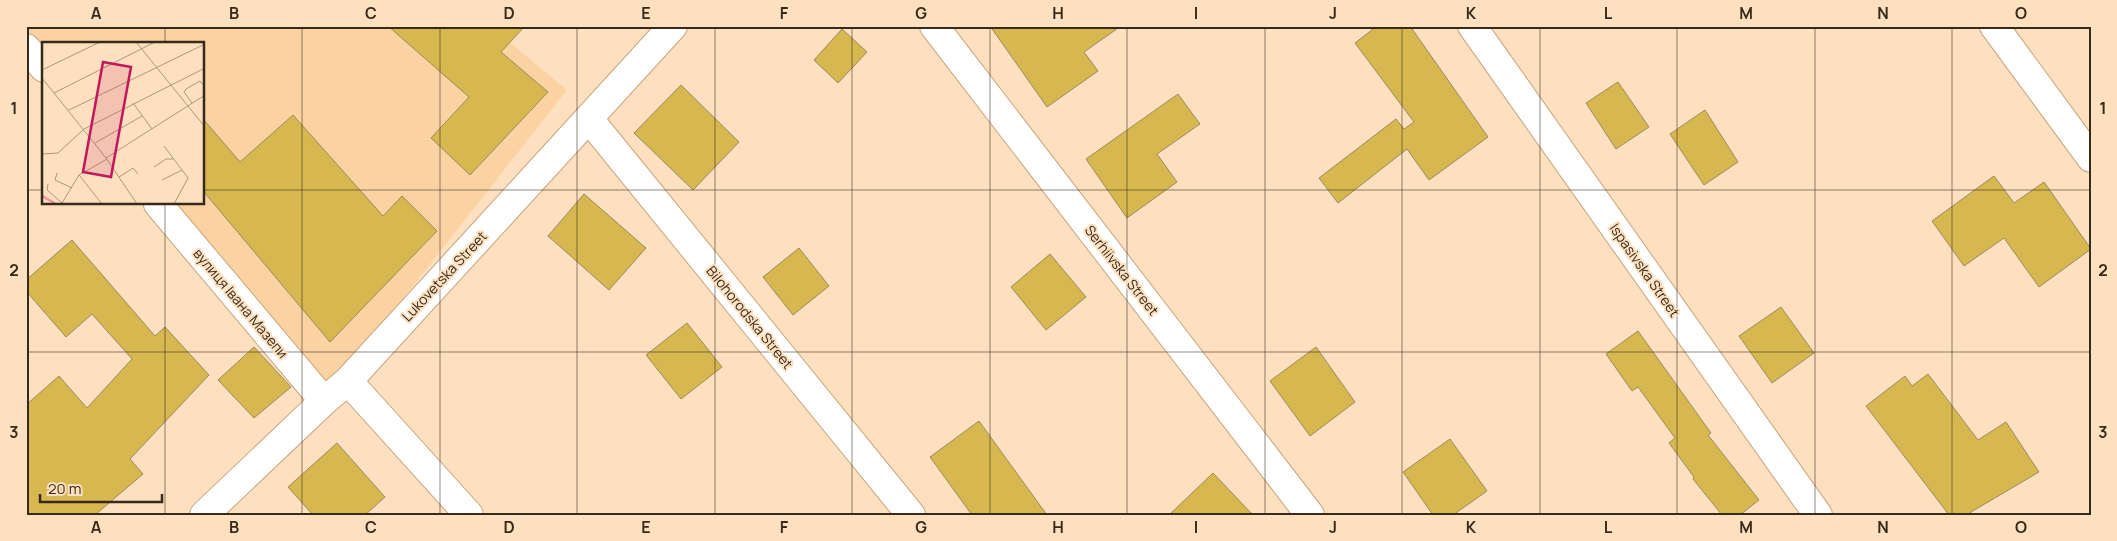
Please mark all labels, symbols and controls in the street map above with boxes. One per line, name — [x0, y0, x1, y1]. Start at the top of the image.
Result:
text: A — [91, 2, 102, 24]
text: B — [229, 2, 239, 24]
text: C — [365, 2, 377, 24]
text: D — [503, 2, 515, 24]
text: E — [641, 2, 651, 24]
text: F — [780, 2, 789, 24]
text: G — [915, 2, 927, 24]
text: H — [1052, 2, 1064, 24]
text: I — [1194, 2, 1198, 24]
text: J — [1329, 2, 1337, 24]
text: K — [1466, 2, 1477, 24]
text: L — [1604, 2, 1613, 24]
text: M — [1739, 2, 1753, 24]
text: N — [1877, 2, 1889, 24]
text: O — [2015, 2, 2027, 24]
inset map — [42, 42, 205, 205]
text: 1 — [10, 97, 18, 119]
text: 1 — [2099, 97, 2107, 119]
street label: Ispasivska Street — [1606, 219, 1685, 321]
street label: Serhiivska Street — [1081, 221, 1163, 319]
street label: Lukovetska Street — [397, 226, 491, 325]
street label: вулиця Івана Мазепи — [189, 244, 293, 362]
text: 2 — [9, 259, 19, 281]
text: 2 — [2098, 259, 2108, 281]
street label: Bilohorodska Street — [703, 261, 798, 373]
text: 3 — [9, 421, 19, 443]
text: 3 — [2098, 421, 2108, 443]
scale bar — [40, 471, 162, 503]
text: 20 m — [48, 478, 81, 499]
text: A — [91, 516, 102, 538]
text: B — [229, 516, 239, 538]
text: C — [365, 516, 377, 538]
text: D — [503, 516, 515, 538]
text: E — [641, 516, 651, 538]
text: F — [780, 516, 789, 538]
text: G — [915, 516, 927, 538]
text: H — [1052, 516, 1064, 538]
text: I — [1194, 516, 1198, 538]
text: J — [1329, 516, 1337, 538]
text: K — [1466, 516, 1477, 538]
text: L — [1604, 516, 1613, 538]
text: M — [1739, 516, 1753, 538]
text: N — [1877, 516, 1889, 538]
text: O — [2015, 516, 2027, 538]

